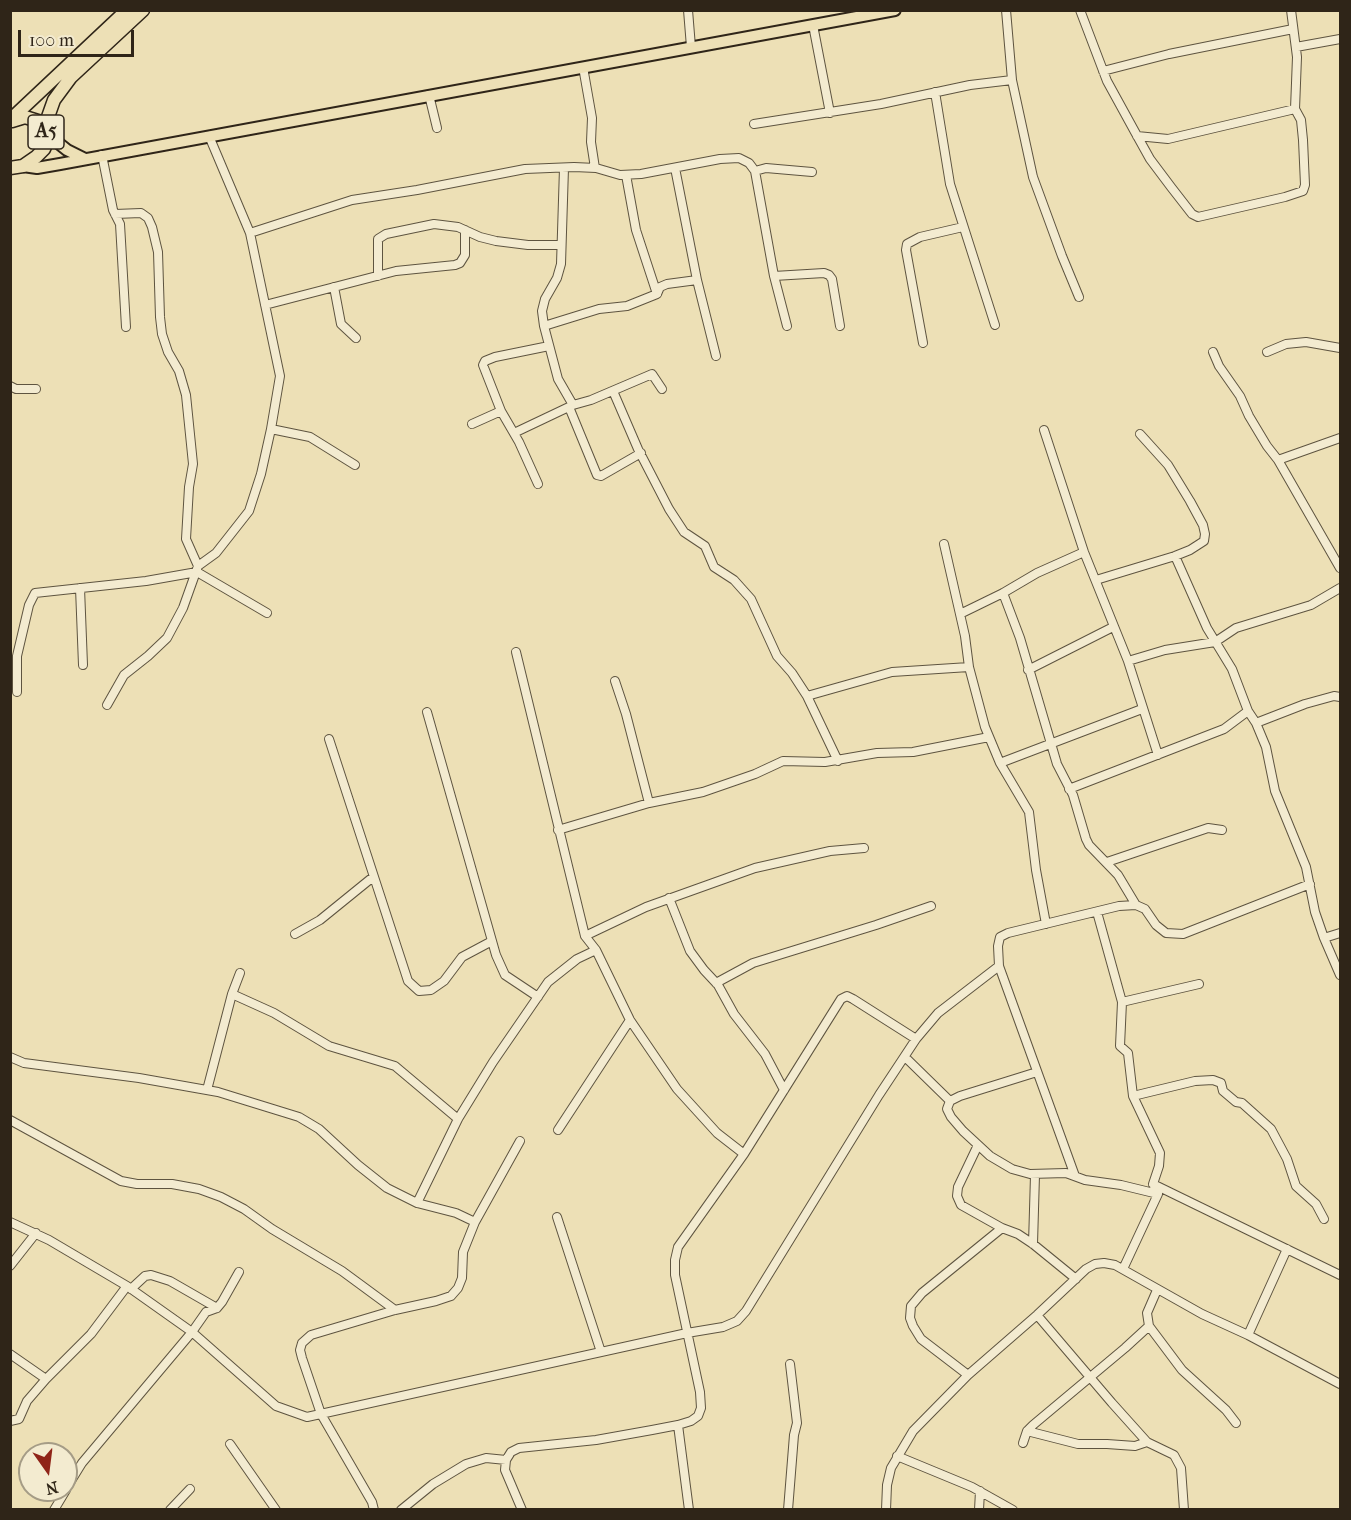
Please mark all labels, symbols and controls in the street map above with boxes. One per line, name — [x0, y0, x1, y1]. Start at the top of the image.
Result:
scale bar — [21, 18, 136, 56]
text: 100 m — [29, 30, 74, 51]
road number: A5 — [28, 115, 64, 149]
north arrow — [18, 1442, 78, 1502]
text: N — [44, 1477, 60, 1499]

